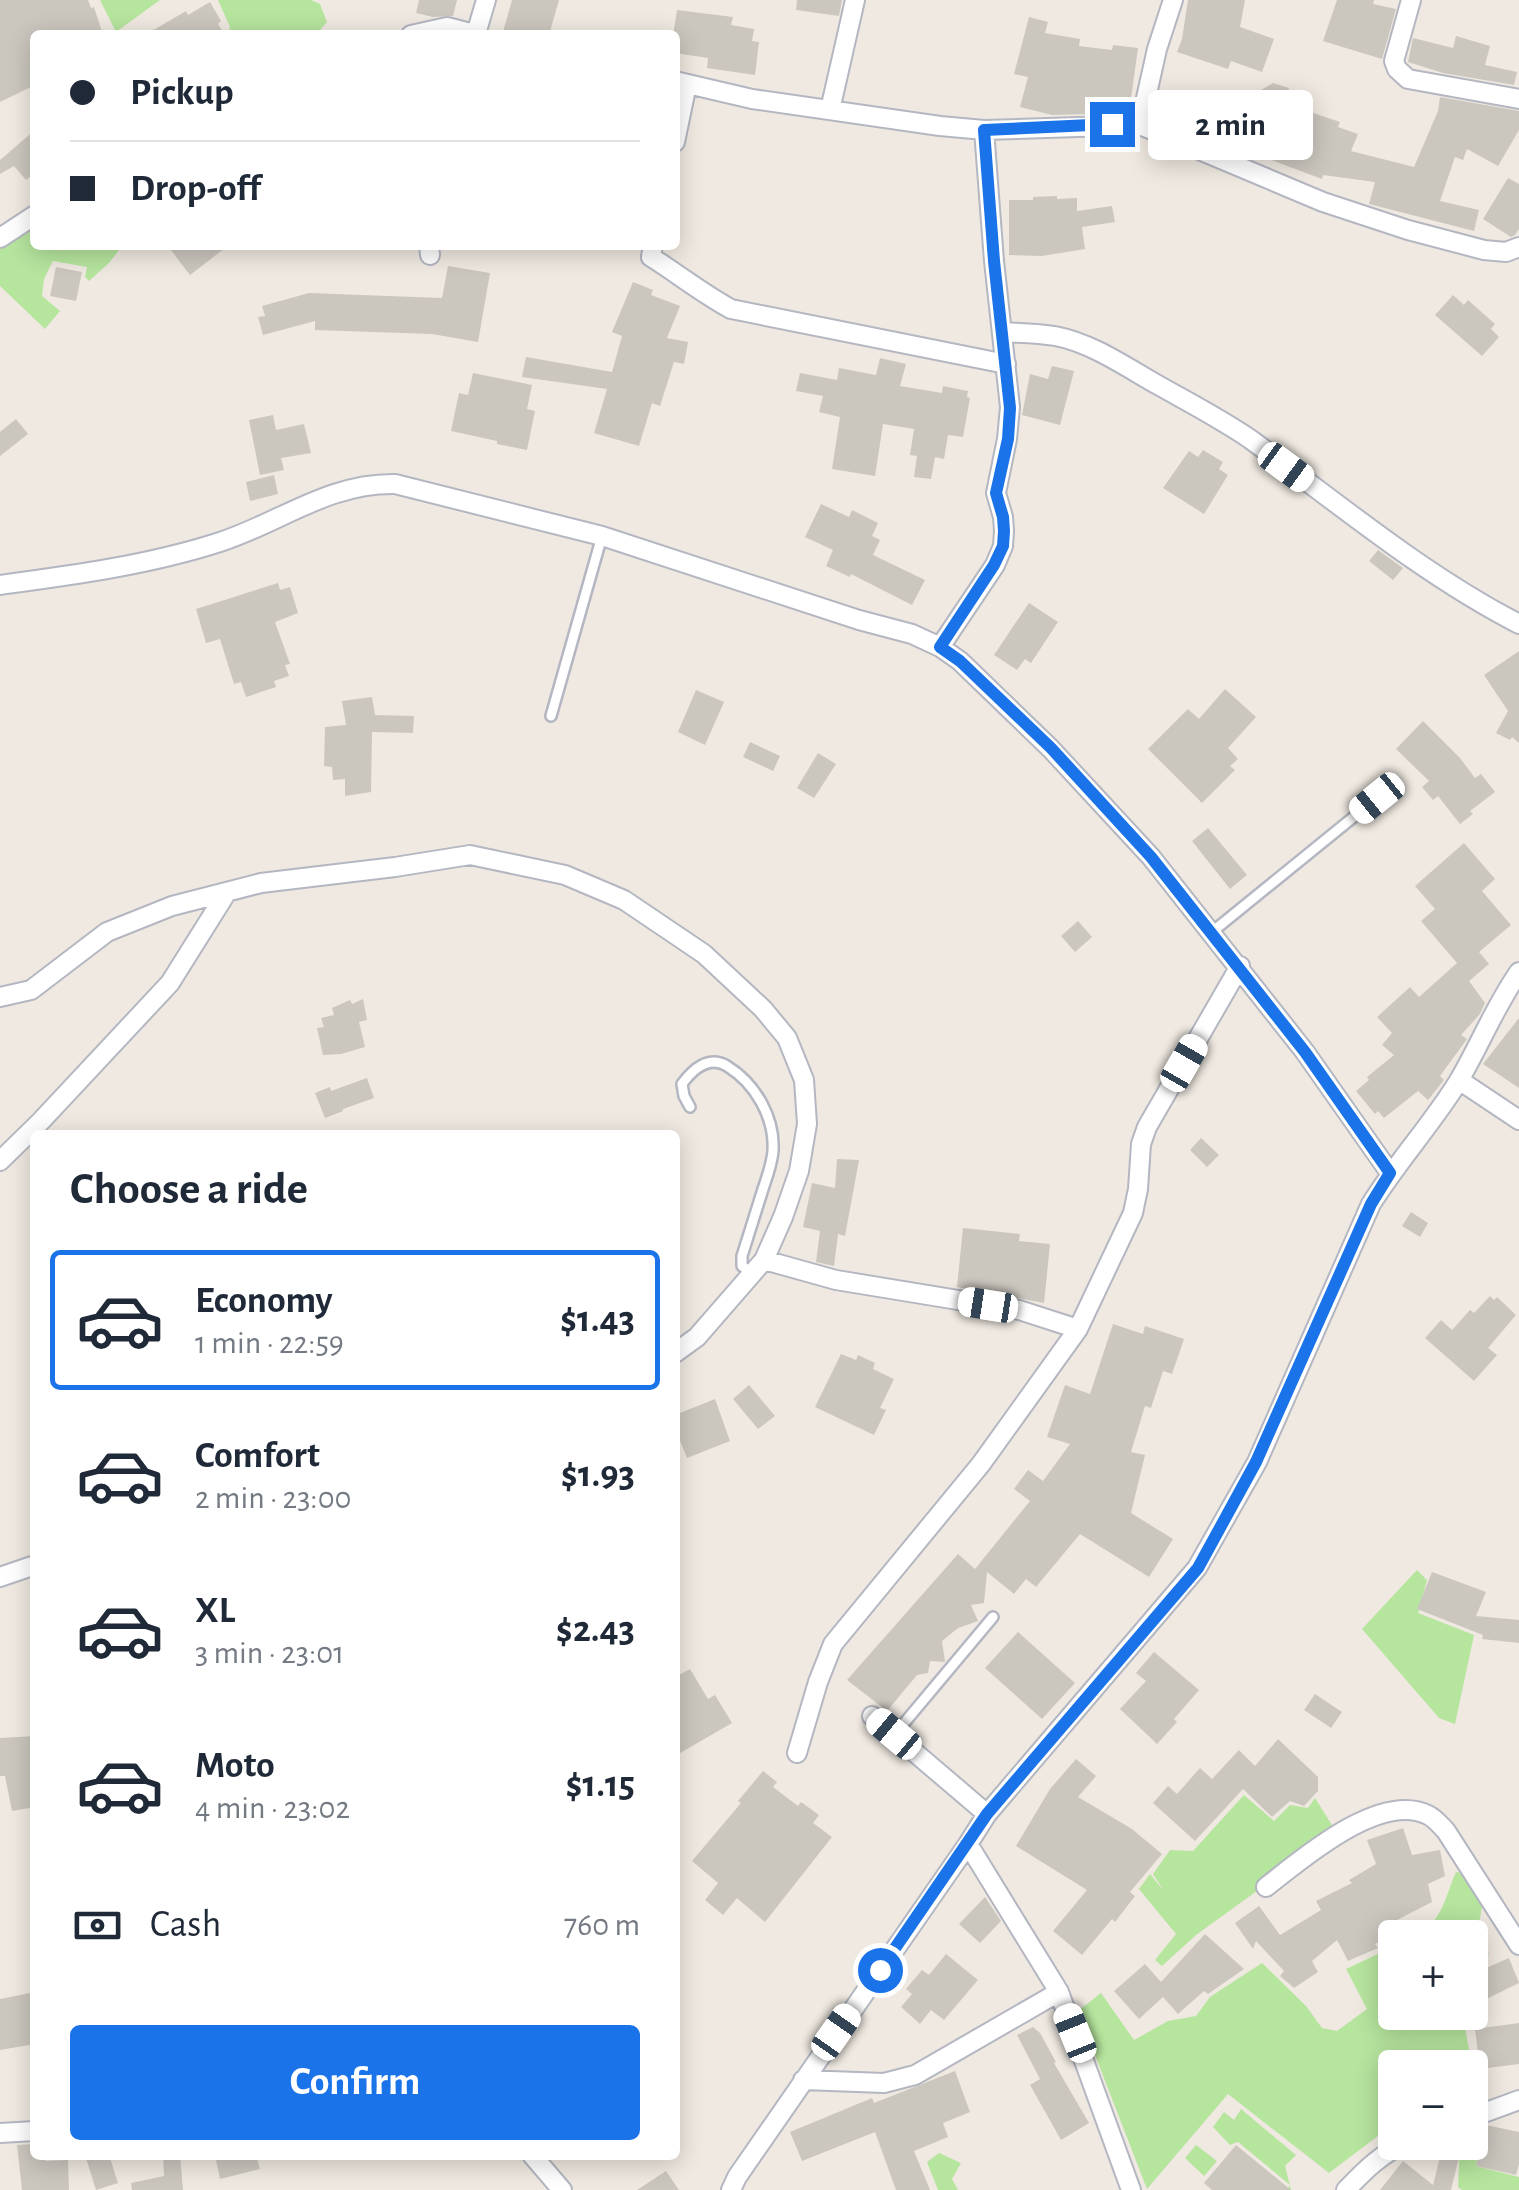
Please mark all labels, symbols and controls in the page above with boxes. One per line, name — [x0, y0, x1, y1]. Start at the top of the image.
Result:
text: Pickup — [130, 74, 234, 112]
callout: 2 min — [1147, 89, 1312, 159]
route end — [1090, 102, 1135, 147]
text: 2 min — [1195, 109, 1266, 141]
text: Drop-off — [130, 170, 261, 208]
car — [1253, 437, 1319, 497]
car — [1344, 767, 1410, 829]
car — [1156, 1030, 1212, 1096]
text: Choose a ride — [70, 1167, 308, 1212]
icon: car — [75, 1275, 165, 1365]
text: Economy — [195, 1282, 333, 1320]
car — [956, 1285, 1020, 1325]
text: $1.43 — [560, 1301, 635, 1339]
text: 1 min · 22:59 — [195, 1327, 344, 1359]
icon: car — [75, 1430, 165, 1520]
text: Comfort — [195, 1437, 320, 1475]
text: $1.93 — [561, 1456, 635, 1494]
text: 2 min · 23:00 — [195, 1482, 351, 1514]
icon: car — [75, 1585, 165, 1675]
text: XL — [195, 1592, 235, 1630]
text: $2.43 — [556, 1611, 635, 1649]
text: 3 min · 23:01 — [195, 1637, 344, 1669]
car — [861, 1703, 927, 1765]
icon: car — [75, 1740, 165, 1830]
text: Moto — [195, 1747, 275, 1785]
text: $1.15 — [565, 1766, 635, 1804]
text: 4 min · 23:02 — [195, 1792, 350, 1824]
icon: cash — [70, 1898, 125, 1953]
text: Cash — [150, 1906, 221, 1944]
text: 760 m — [564, 1909, 640, 1941]
map controls — [1378, 1920, 1488, 2160]
button: + — [1378, 1920, 1488, 2030]
route start — [858, 1948, 903, 1993]
car — [807, 1999, 865, 2065]
car — [1050, 2000, 1100, 2066]
button: Confirm — [70, 2025, 640, 2140]
button: − — [1378, 2050, 1488, 2160]

